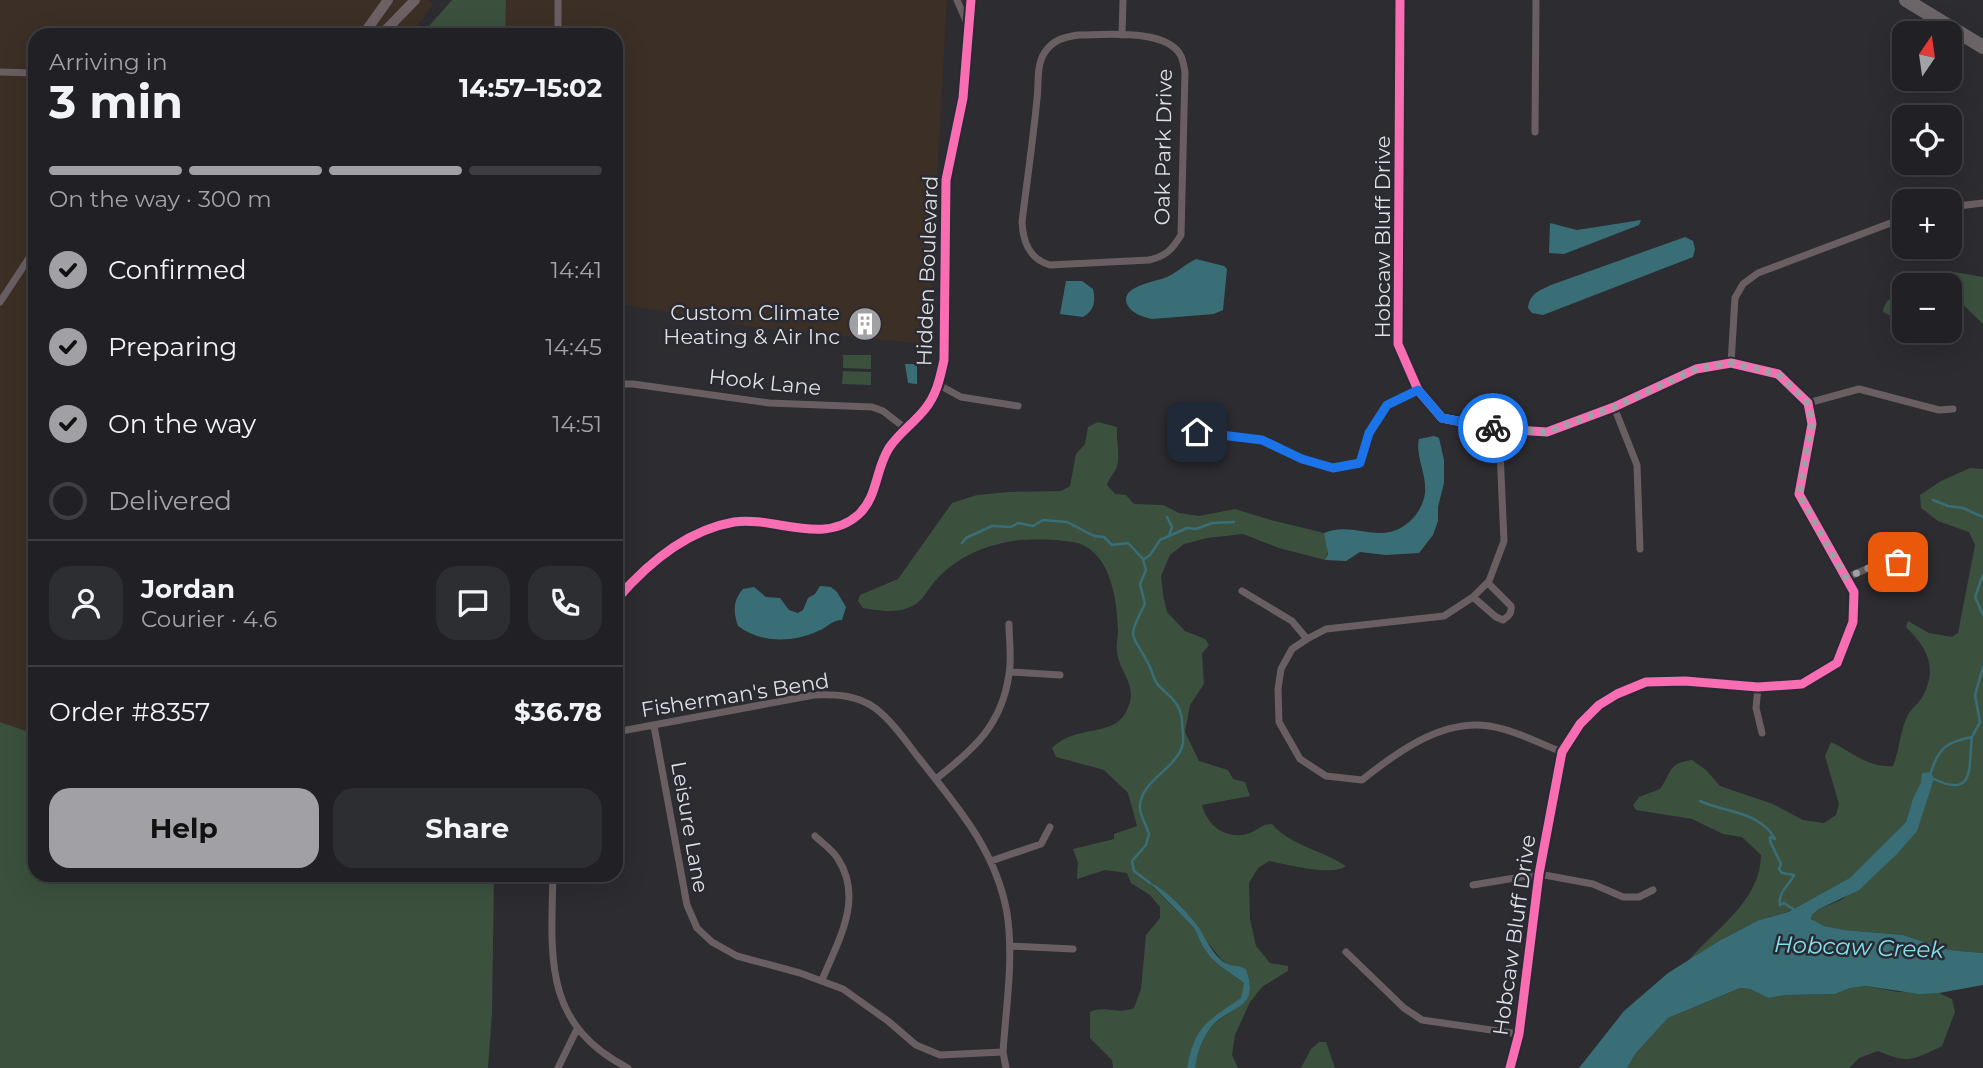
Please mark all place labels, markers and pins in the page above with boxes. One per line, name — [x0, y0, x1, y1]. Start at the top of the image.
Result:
place label: Custom Climate Heating & Air Inc — [663, 300, 840, 349]
building icon: Custom Climate Heating & Air Inc — [846, 305, 884, 343]
pin — [1167, 402, 1227, 462]
pin — [1868, 532, 1928, 592]

